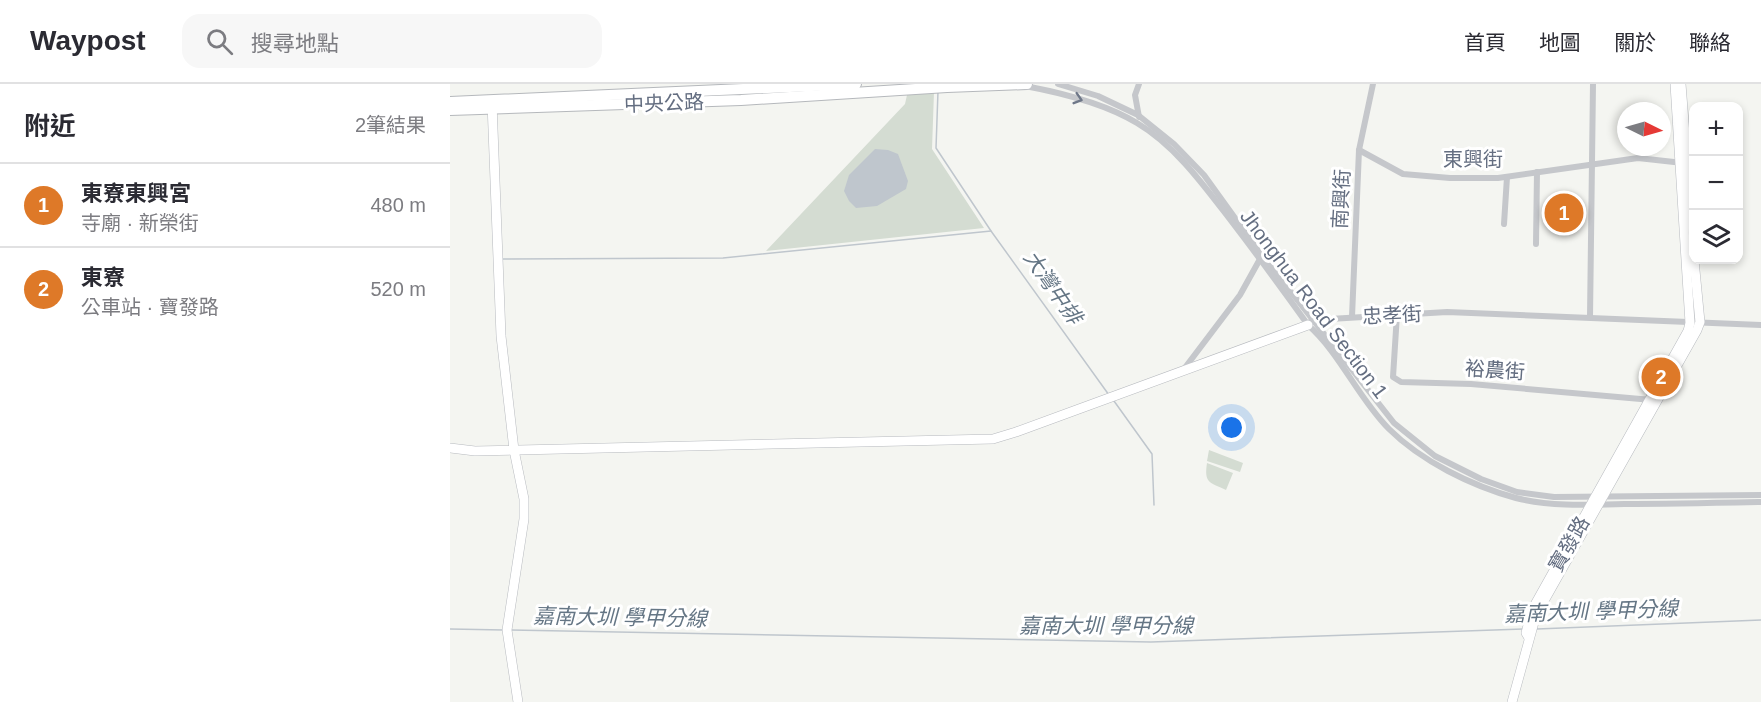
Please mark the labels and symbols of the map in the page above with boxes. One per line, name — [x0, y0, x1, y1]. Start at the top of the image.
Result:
street label: 中央公路 — [624, 91, 704, 115]
one-way arrow — [1072, 92, 1083, 104]
north arrow — [1617, 102, 1671, 156]
street label: 東興街 — [1443, 148, 1503, 170]
street label: 南興街 — [1328, 168, 1354, 230]
pin: 1 — [1544, 190, 1584, 236]
street label: Jhonghua Road Section 1 — [1236, 205, 1392, 403]
water label: 大灣中排 — [1019, 246, 1088, 330]
street label: 忠孝街 — [1361, 302, 1423, 328]
pin: 2 — [1642, 354, 1680, 400]
street label: 裕農街 — [1464, 357, 1526, 383]
your location — [1217, 413, 1246, 442]
street label: 寶發路 — [1544, 513, 1594, 575]
water label: 嘉南大圳 學甲分線 — [1504, 596, 1680, 626]
water label: 嘉南大圳 學甲分線 — [533, 604, 709, 630]
water label: 嘉南大圳 學甲分線 — [1019, 614, 1195, 637]

